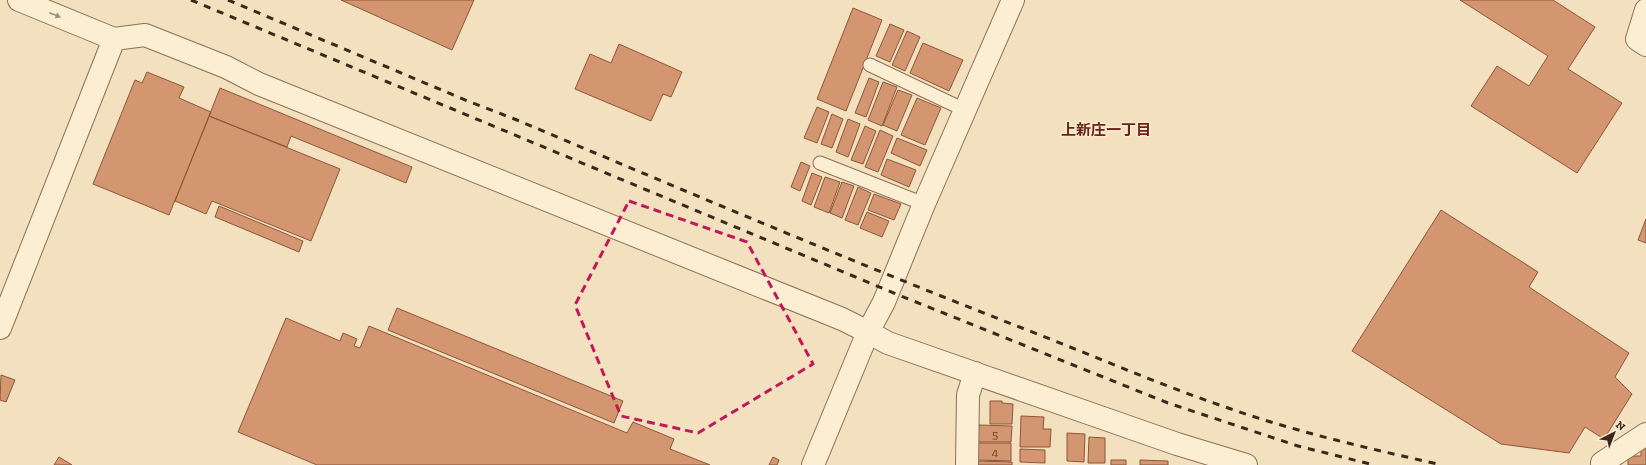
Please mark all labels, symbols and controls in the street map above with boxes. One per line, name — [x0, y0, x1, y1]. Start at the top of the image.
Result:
one-way arrow — [49, 12, 61, 18]
district label: 上新庄一丁目 — [1061, 121, 1151, 139]
north arrow — [1594, 413, 1634, 453]
text: N — [1613, 418, 1628, 434]
house number: 5 — [992, 427, 998, 441]
house number: 4 — [992, 445, 999, 459]

